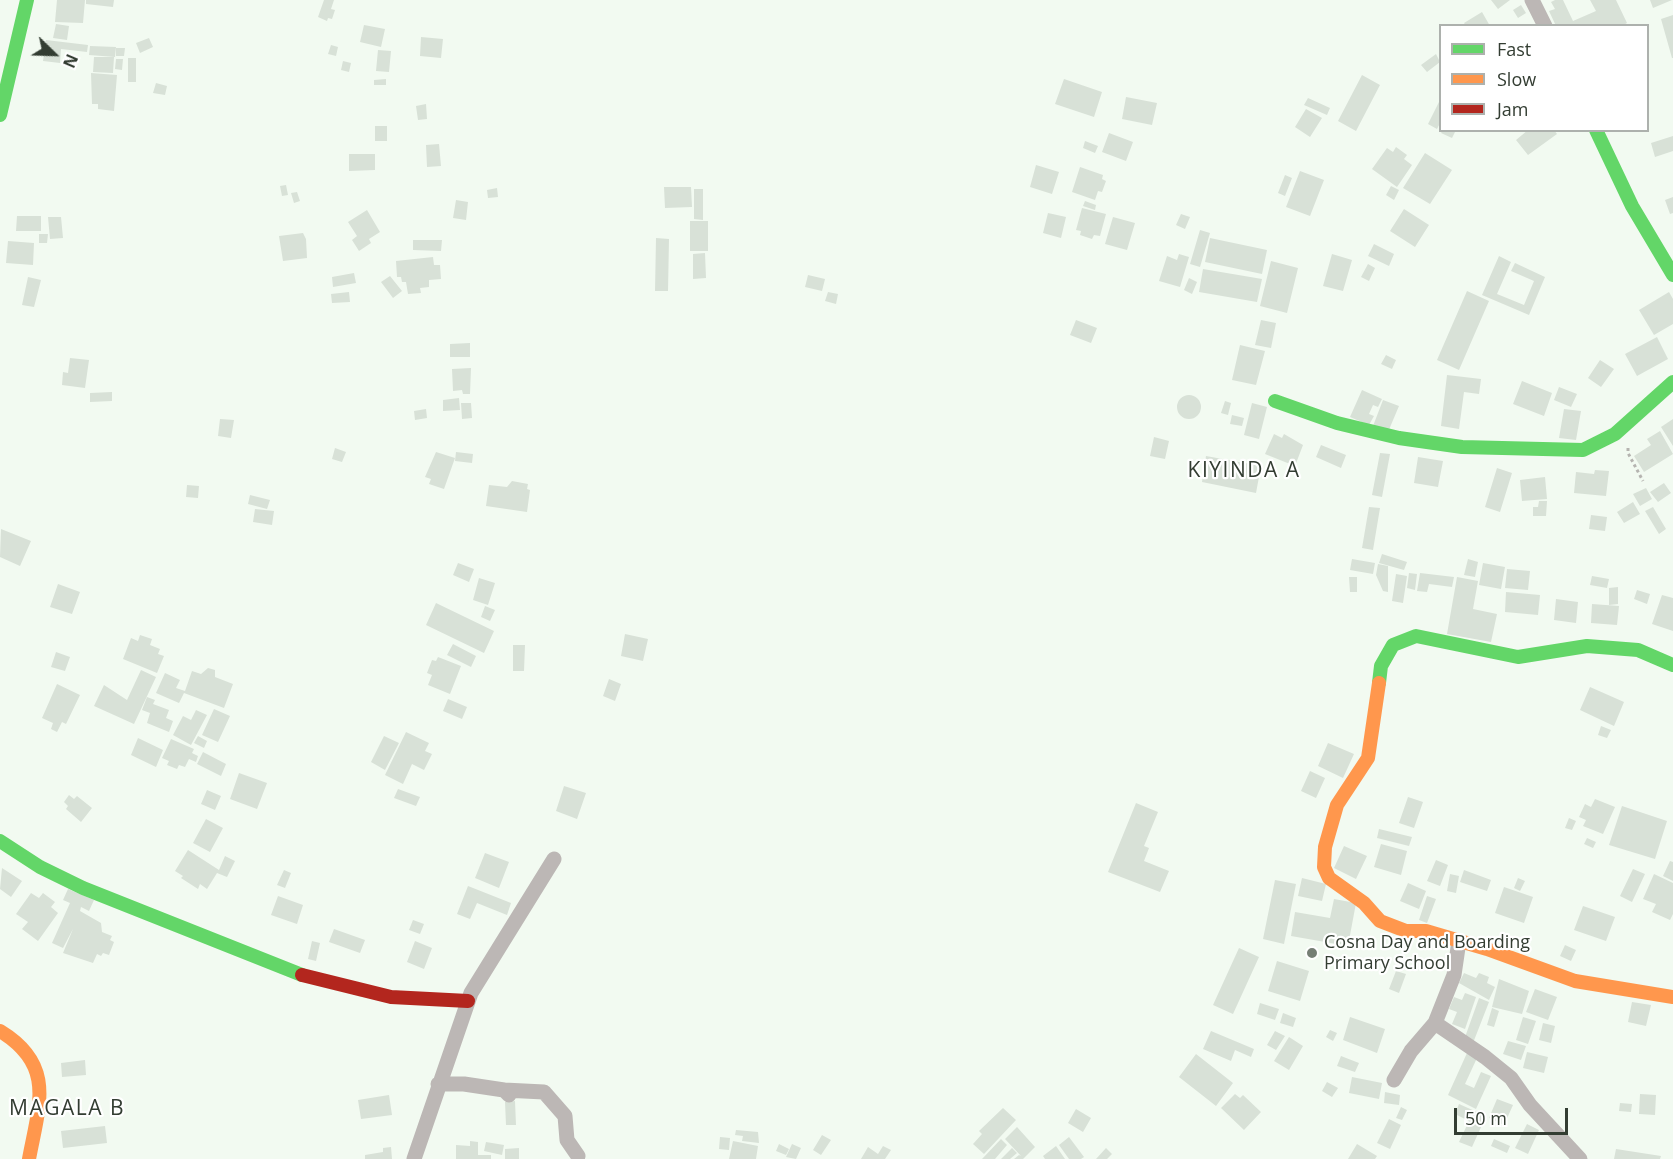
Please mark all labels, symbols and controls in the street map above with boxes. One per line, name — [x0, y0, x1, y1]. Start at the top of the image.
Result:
north arrow — [24, 24, 84, 84]
legend — [1439, 24, 1649, 132]
text: Fast — [1497, 37, 1531, 61]
text: N — [58, 51, 83, 71]
text: Slow — [1497, 67, 1536, 91]
text: Jam — [1497, 97, 1529, 121]
district label: KIYINDA A — [1188, 458, 1300, 484]
place label: Cosna Day and Boarding Primary School — [1324, 932, 1530, 974]
marker: Cosna Day and Boarding Primary School — [1305, 946, 1319, 960]
district label: MAGALA B — [9, 1096, 125, 1122]
scale bar — [1457, 1096, 1571, 1134]
text: 50 m — [1465, 1106, 1507, 1130]

